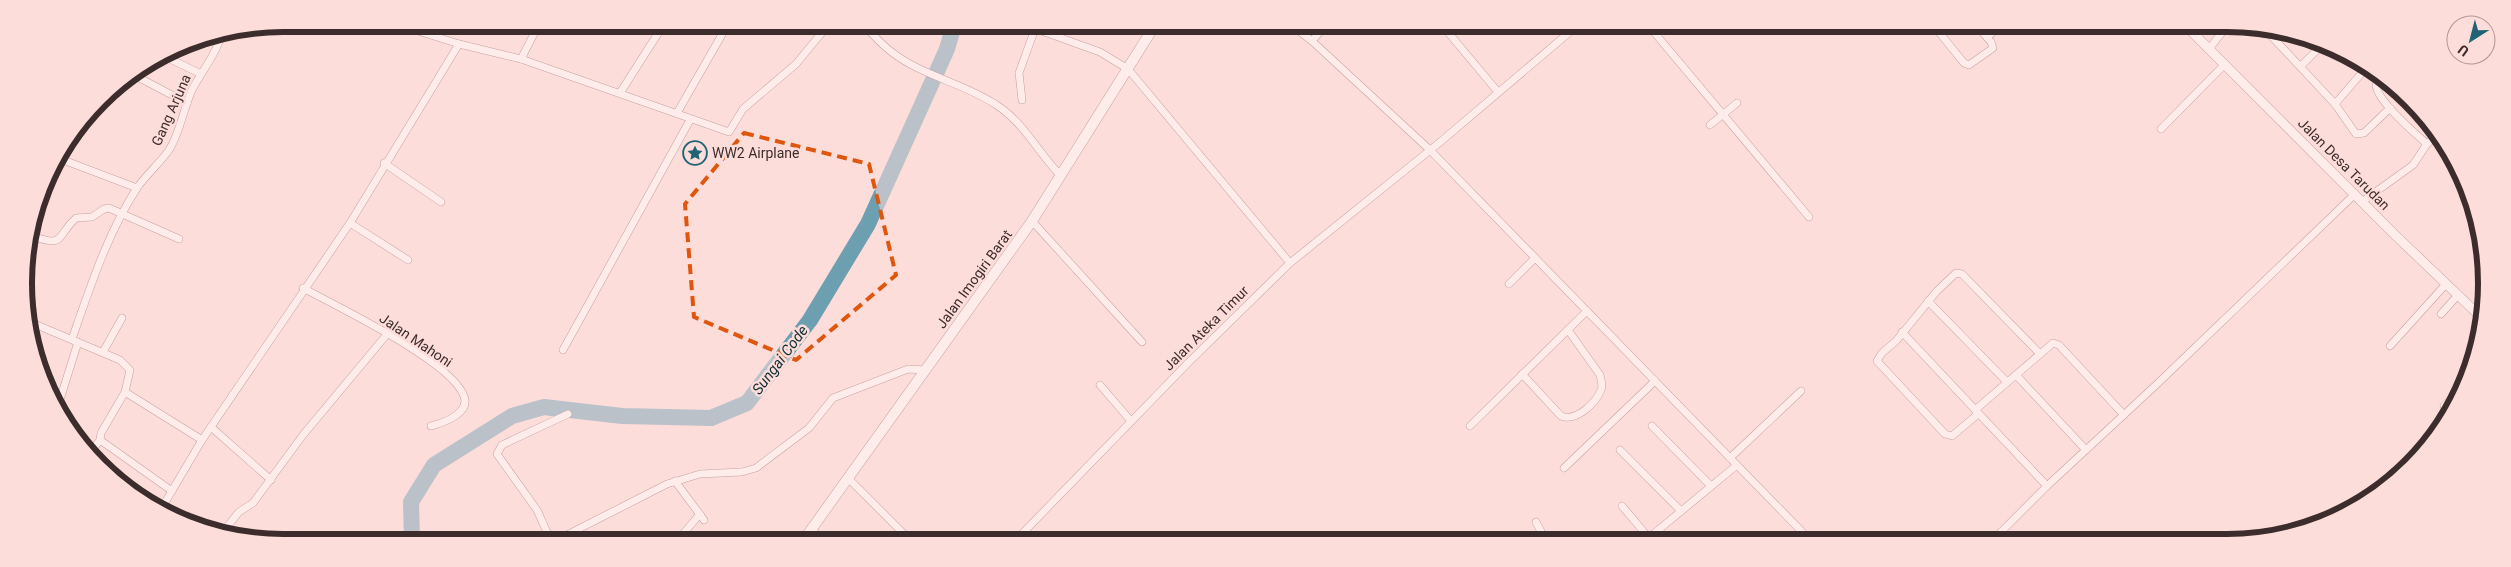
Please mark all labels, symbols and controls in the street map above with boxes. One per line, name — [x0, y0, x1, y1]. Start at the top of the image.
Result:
north arrow — [2446, 15, 2496, 65]
text: U — [2455, 41, 2472, 60]
street label: Gang Arjuna — [148, 72, 194, 148]
street label: Jalan Desa Tarudan — [2295, 115, 2393, 213]
place icon: WW2 Airplane — [682, 140, 708, 166]
place label: WW2 Airplane — [712, 145, 800, 161]
street label: Jalan Imogiri Barat — [933, 226, 1015, 331]
street label: Jalan Ateka Timur — [1160, 282, 1252, 374]
street label: Jalan Mahoni — [377, 310, 455, 370]
water label: Sungai Code — [748, 322, 812, 398]

